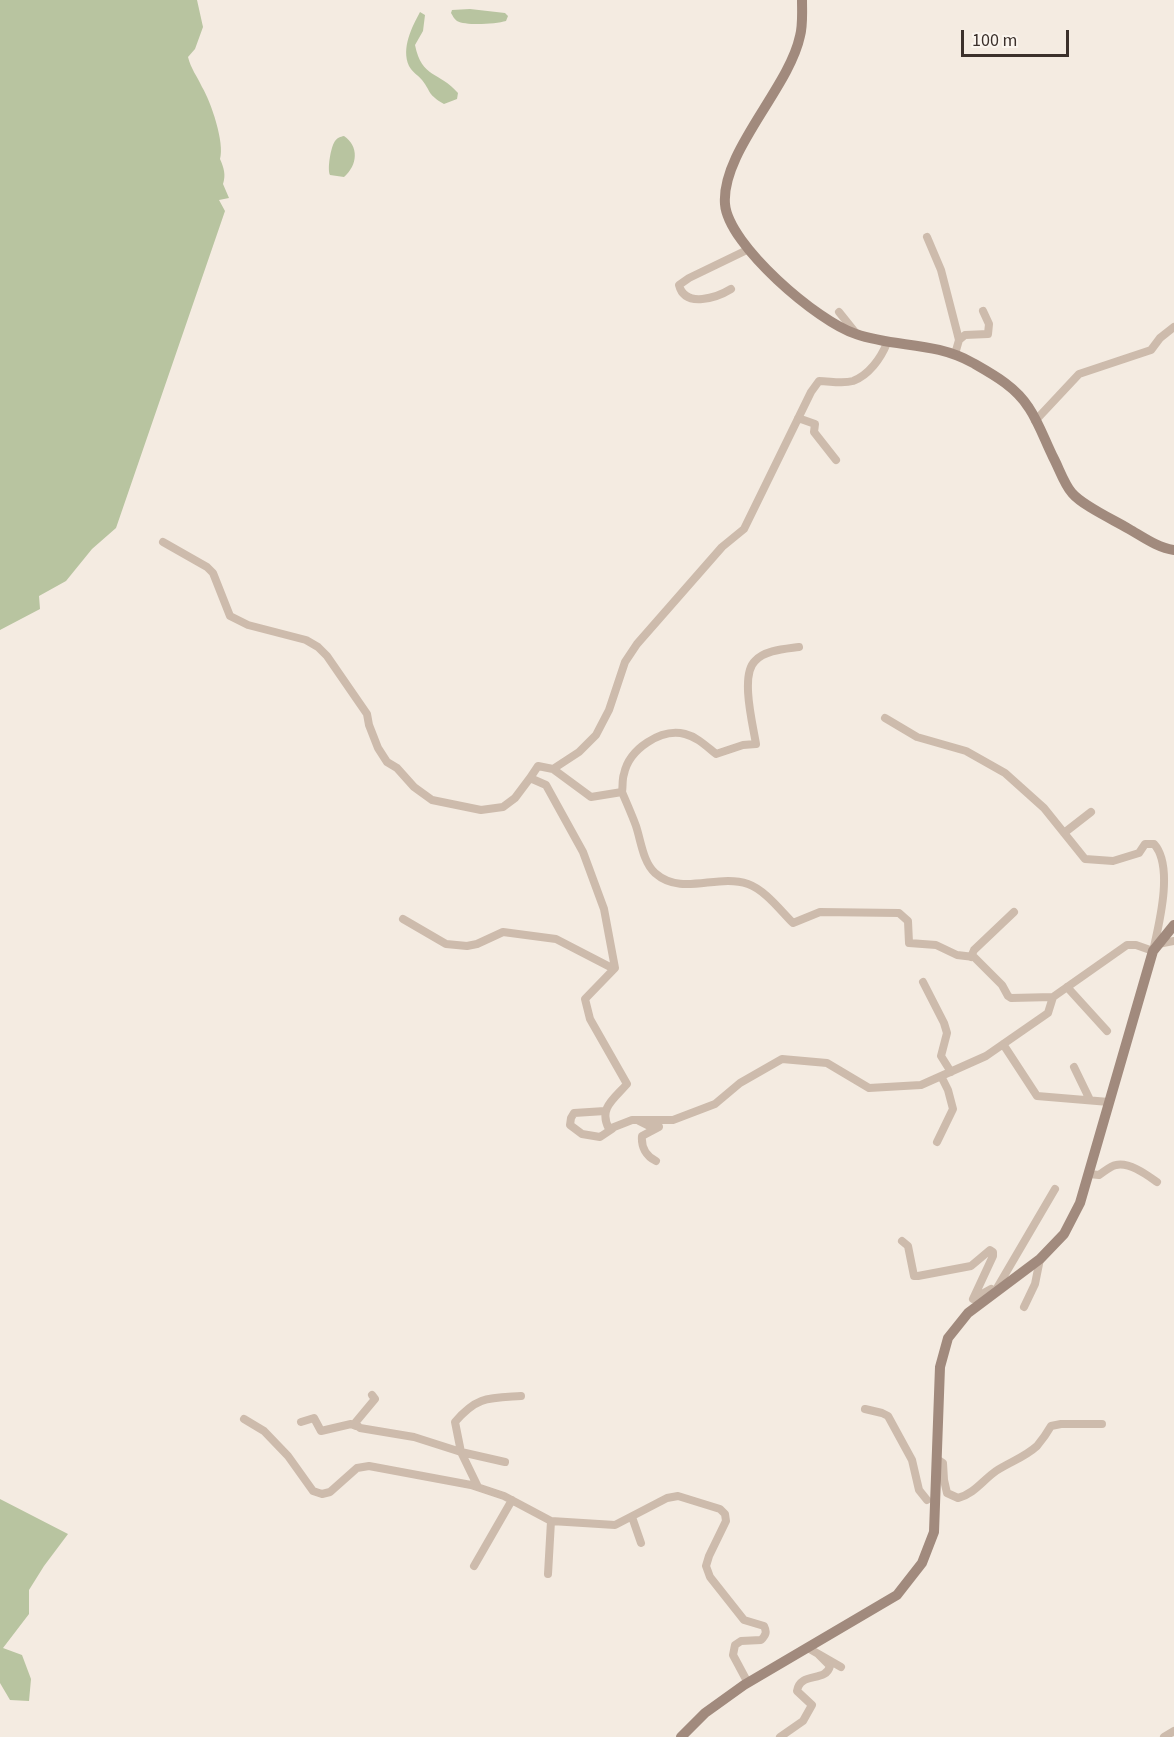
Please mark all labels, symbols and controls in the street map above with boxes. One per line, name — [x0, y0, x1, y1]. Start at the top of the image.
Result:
scale bar — [964, 18, 1072, 56]
text: 100 m — [972, 28, 1017, 53]

